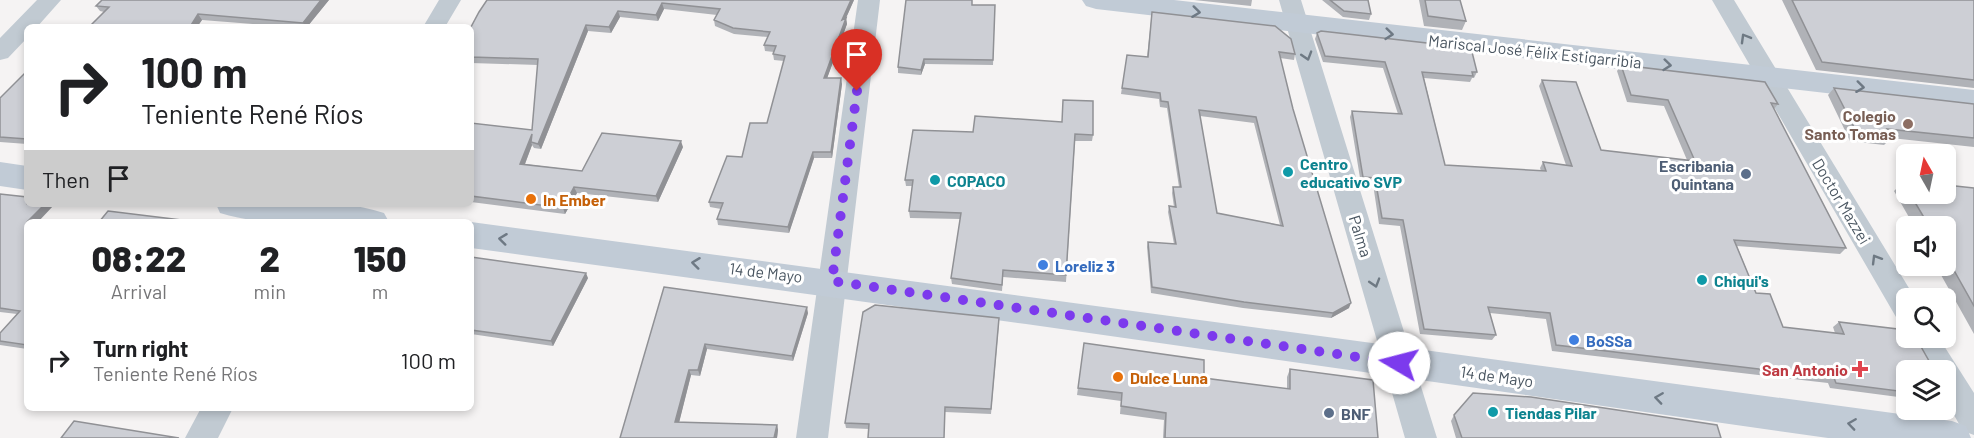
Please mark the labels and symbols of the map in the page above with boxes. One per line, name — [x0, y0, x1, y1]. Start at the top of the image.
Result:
one-way arrow — [1191, 5, 1200, 18]
one-way arrow — [1385, 28, 1394, 40]
pin — [831, 29, 882, 91]
street label: Mariscal José Félix Estigarribia — [1427, 30, 1643, 72]
one-way arrow — [1741, 34, 1752, 44]
one-way arrow — [1300, 50, 1312, 61]
one-way arrow — [1662, 58, 1671, 71]
one-way arrow — [1856, 80, 1865, 93]
place label: Colegio Santo Tomas — [1805, 106, 1896, 143]
marker: Colegio Santo Tomas — [1901, 117, 1915, 131]
north arrow — [1896, 144, 1956, 204]
place label: Centro educativo SVP — [1300, 154, 1402, 191]
street label: Doctor Mazzei — [1809, 155, 1875, 247]
place label: Escribania Quintana — [1659, 156, 1734, 193]
marker: Centro educativo SVP — [1281, 165, 1295, 179]
marker: Escribania Quintana — [1739, 167, 1753, 181]
place label: COPACO — [947, 171, 1005, 190]
marker: COPACO — [928, 173, 942, 187]
place label: In Ember — [543, 190, 606, 209]
marker: In Ember — [524, 192, 538, 206]
street label: Palma — [1346, 213, 1376, 259]
one-way arrow — [498, 233, 507, 245]
one-way arrow — [1872, 255, 1884, 265]
place label: Loreliz 3 — [1055, 256, 1115, 275]
one-way arrow — [692, 258, 701, 270]
street label: 14 de Mayo — [728, 258, 804, 286]
marker: Loreliz 3 — [1036, 258, 1050, 272]
place label: Chiqui's — [1714, 271, 1769, 290]
marker: Chiqui's — [1695, 273, 1709, 287]
one-way arrow — [1368, 277, 1380, 288]
position arrow — [1367, 331, 1431, 395]
place label: BoSSa — [1586, 331, 1632, 350]
marker: BoSSa — [1567, 333, 1581, 347]
place label: San Antonio — [1762, 360, 1848, 379]
street label: 14 de Mayo — [1459, 361, 1535, 391]
marker: San Antonio — [1853, 362, 1867, 376]
place label: Dulce Luna — [1130, 368, 1208, 387]
marker: Dulce Luna — [1111, 370, 1125, 384]
one-way arrow — [1654, 393, 1663, 405]
place label: Tiendas Pilar — [1505, 403, 1597, 422]
place label: BNF — [1341, 404, 1370, 423]
marker: Tiendas Pilar — [1486, 405, 1500, 419]
marker: BNF — [1322, 406, 1336, 420]
one-way arrow — [1847, 419, 1857, 431]

